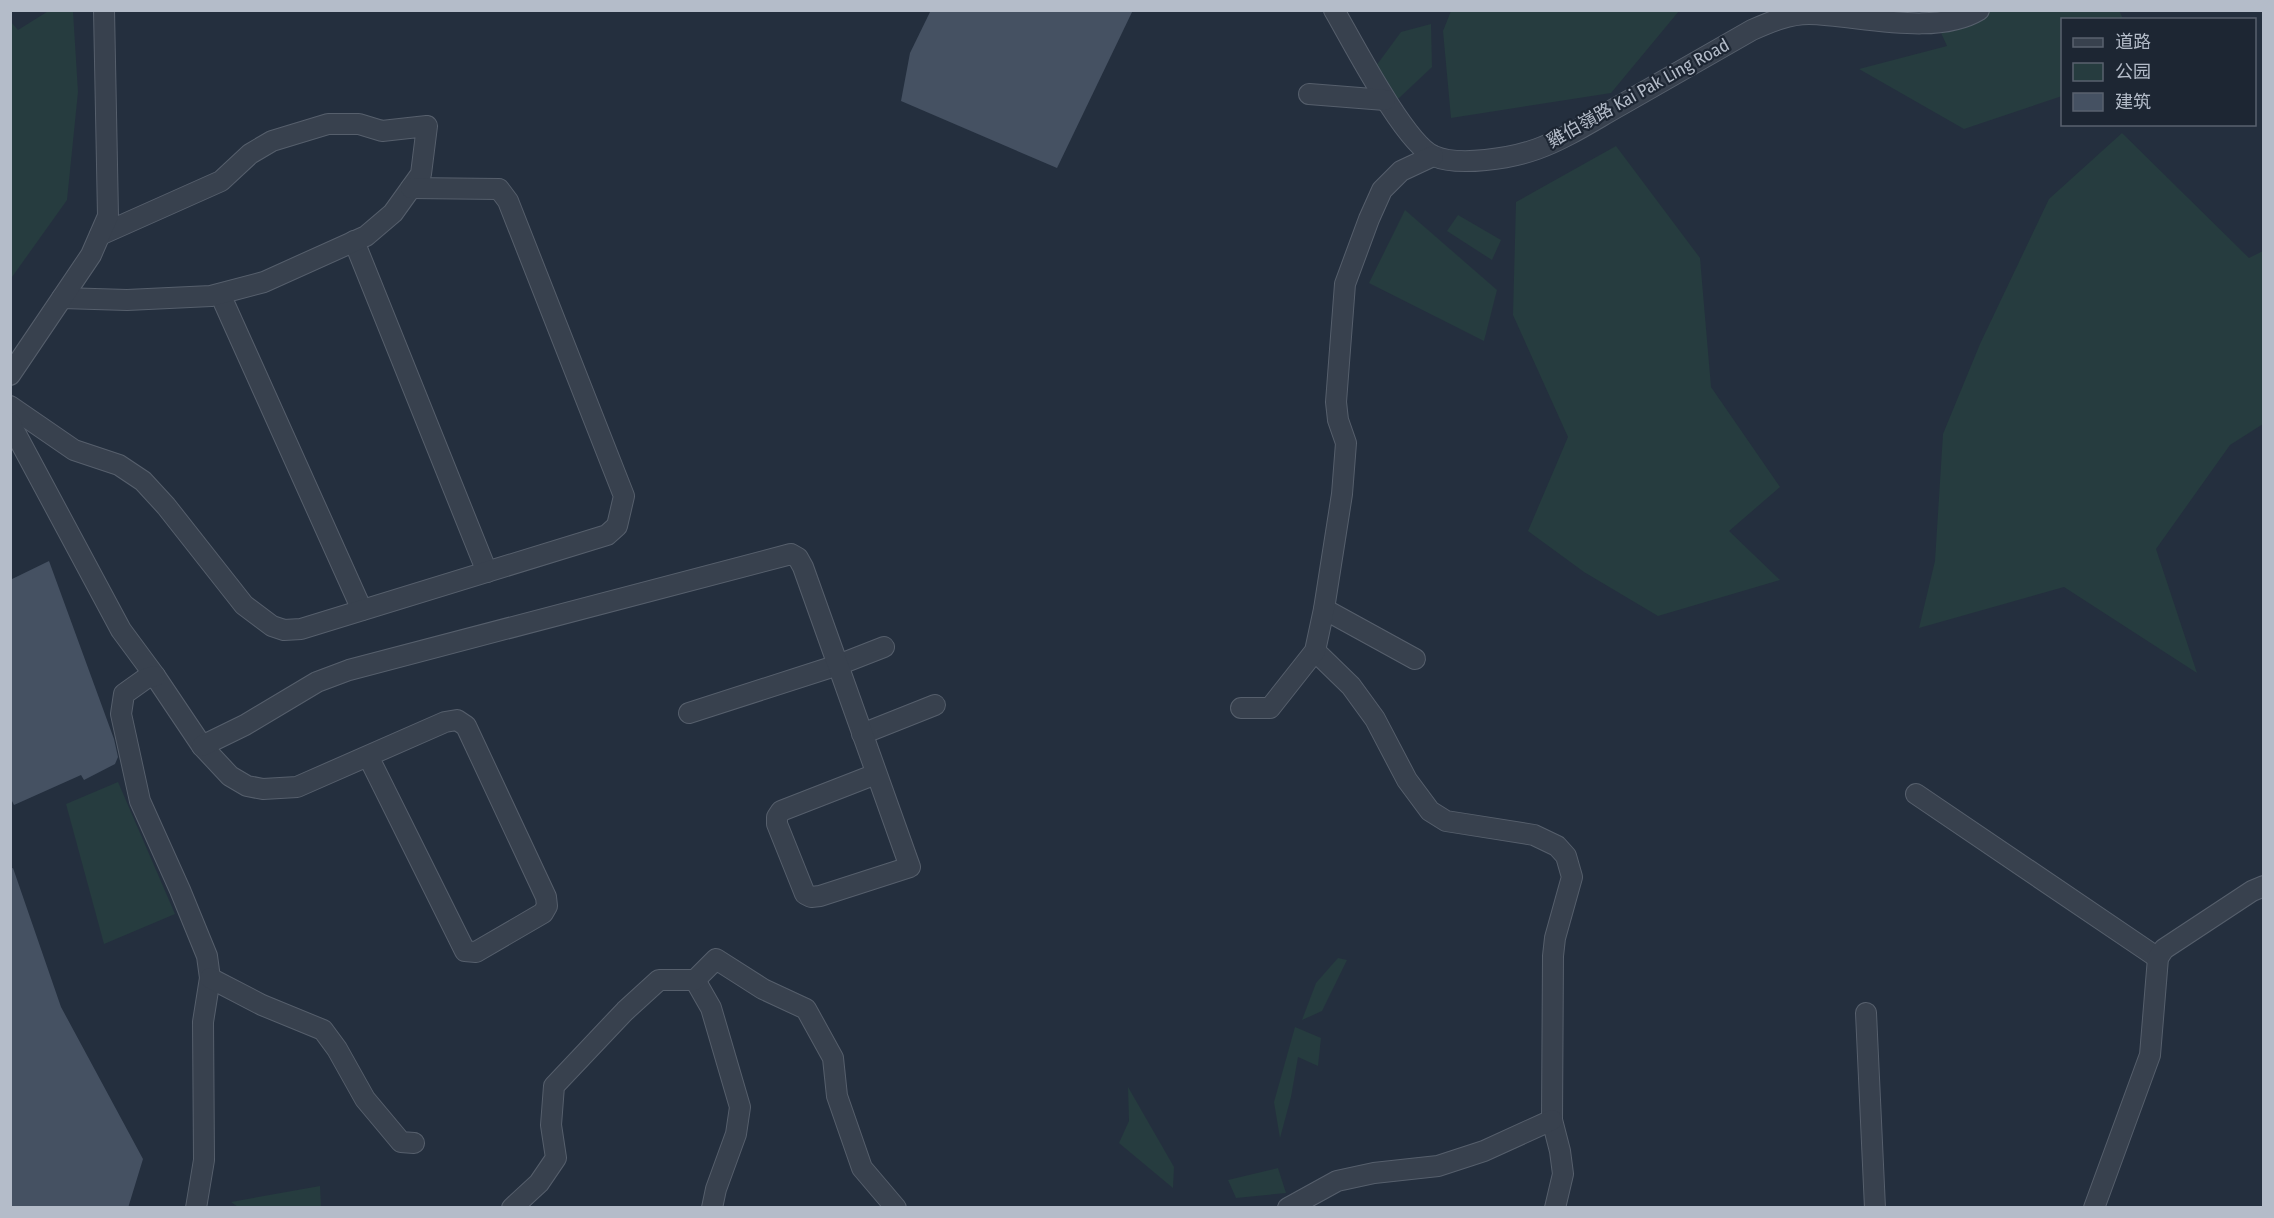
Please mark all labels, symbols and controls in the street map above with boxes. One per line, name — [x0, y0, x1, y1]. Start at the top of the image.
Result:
legend — [2061, 18, 2256, 126]
text: 道路 — [2115, 31, 2151, 53]
street label: 雞伯嶺路 Kai Pak Ling Road — [1543, 34, 1733, 152]
text: 公园 — [2115, 61, 2151, 83]
text: 建筑 — [2115, 91, 2151, 113]

